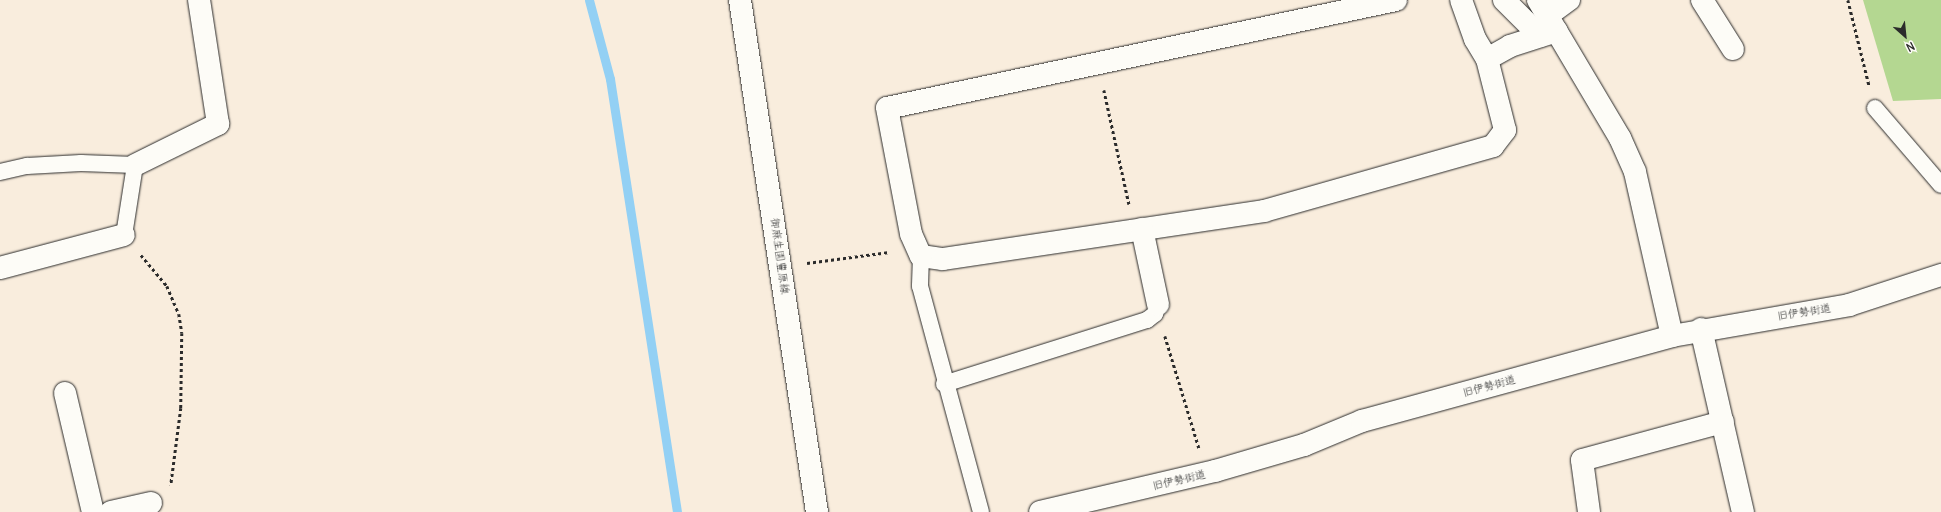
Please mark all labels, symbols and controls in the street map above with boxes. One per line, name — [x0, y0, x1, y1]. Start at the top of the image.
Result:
north arrow — [1885, 16, 1925, 56]
text: N — [1904, 39, 1917, 55]
street label: 御麻生園豊原線 — [768, 217, 792, 295]
street label: 旧伊勢街道 — [1776, 301, 1832, 323]
street label: 旧伊勢街道 — [1461, 373, 1517, 399]
street label: 旧伊勢街道 — [1151, 467, 1207, 493]

